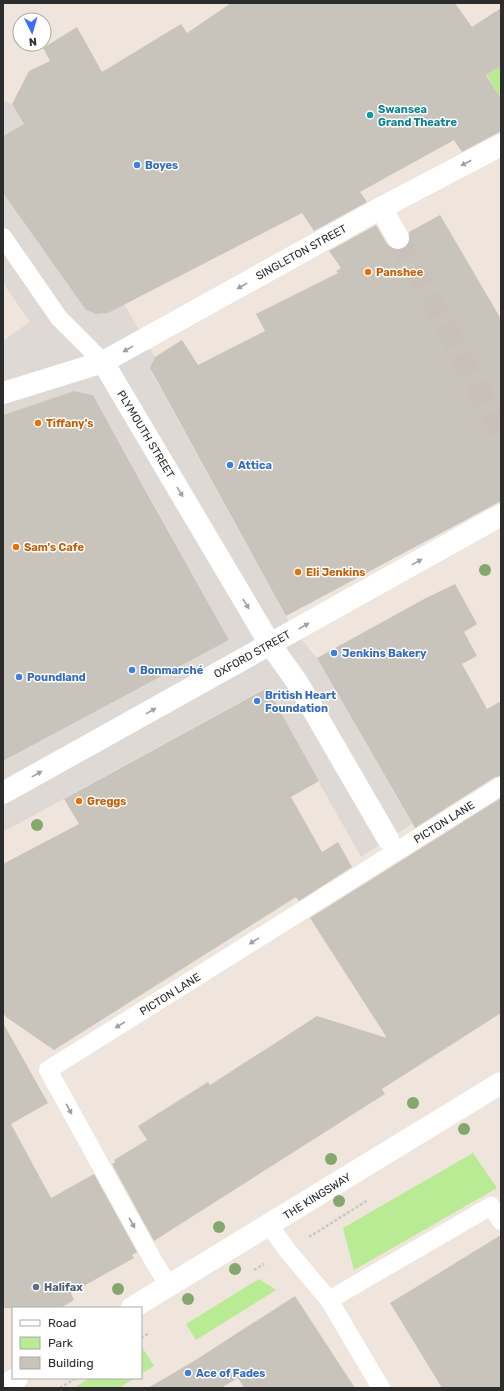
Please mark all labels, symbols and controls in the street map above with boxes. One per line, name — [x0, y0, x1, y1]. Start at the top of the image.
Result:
north arrow — [12, 12, 52, 52]
text: N — [28, 35, 37, 48]
place label: Swansea Grand Theatre — [378, 103, 457, 129]
marker: Swansea Grand Theatre — [365, 110, 375, 120]
place label: Boyes — [145, 159, 178, 172]
marker: Boyes — [132, 160, 142, 170]
one-way arrow — [461, 160, 472, 166]
street label: SINGLETON STREET — [254, 222, 349, 283]
place label: Panshee — [376, 266, 424, 279]
marker: Panshee — [363, 267, 373, 277]
one-way arrow — [236, 282, 248, 289]
one-way arrow — [122, 345, 134, 352]
street label: PLYMOUTH STREET — [114, 388, 177, 481]
place label: Tiffany's — [46, 417, 93, 430]
marker: Tiffany's — [33, 418, 43, 428]
place label: Attica — [238, 459, 272, 472]
marker: Attica — [225, 460, 235, 470]
one-way arrow — [176, 487, 184, 497]
place label: Sam's Cafe — [24, 541, 84, 554]
marker: Sam's Cafe — [11, 542, 21, 552]
one-way arrow — [411, 559, 423, 565]
place label: Eli Jenkins — [306, 566, 365, 579]
marker: Eli Jenkins — [293, 567, 303, 577]
one-way arrow — [243, 598, 250, 610]
one-way arrow — [298, 622, 310, 629]
street label: OXFORD STREET — [212, 628, 293, 681]
place label: Jenkins Bakery — [342, 647, 427, 660]
marker: Jenkins Bakery — [329, 648, 339, 658]
place label: Bonmarché — [140, 664, 204, 677]
marker: Bonmarché — [127, 665, 137, 675]
place label: Poundland — [27, 671, 86, 684]
marker: Poundland — [14, 672, 24, 682]
place label: British Heart Foundation — [265, 689, 336, 715]
marker: British Heart Foundation — [252, 696, 262, 706]
one-way arrow — [145, 707, 157, 714]
one-way arrow — [31, 771, 43, 777]
place label: Greggs — [87, 795, 126, 808]
marker: Greggs — [74, 796, 84, 806]
street label: PICTON LANE — [411, 798, 477, 846]
one-way arrow — [249, 937, 259, 945]
street label: PICTON LANE — [137, 970, 203, 1018]
one-way arrow — [115, 1021, 125, 1029]
one-way arrow — [66, 1103, 72, 1115]
street label: THE KINGSWAY — [281, 1170, 353, 1222]
one-way arrow — [129, 1217, 135, 1229]
place label: Halifax — [44, 1281, 83, 1294]
marker: Halifax — [31, 1282, 41, 1292]
legend — [12, 1307, 142, 1379]
text: Road — [48, 1316, 76, 1330]
text: Park — [48, 1336, 74, 1350]
text: Building — [48, 1356, 94, 1370]
place label: Ace of Fades — [196, 1367, 265, 1380]
marker: Ace of Fades — [183, 1368, 193, 1378]

